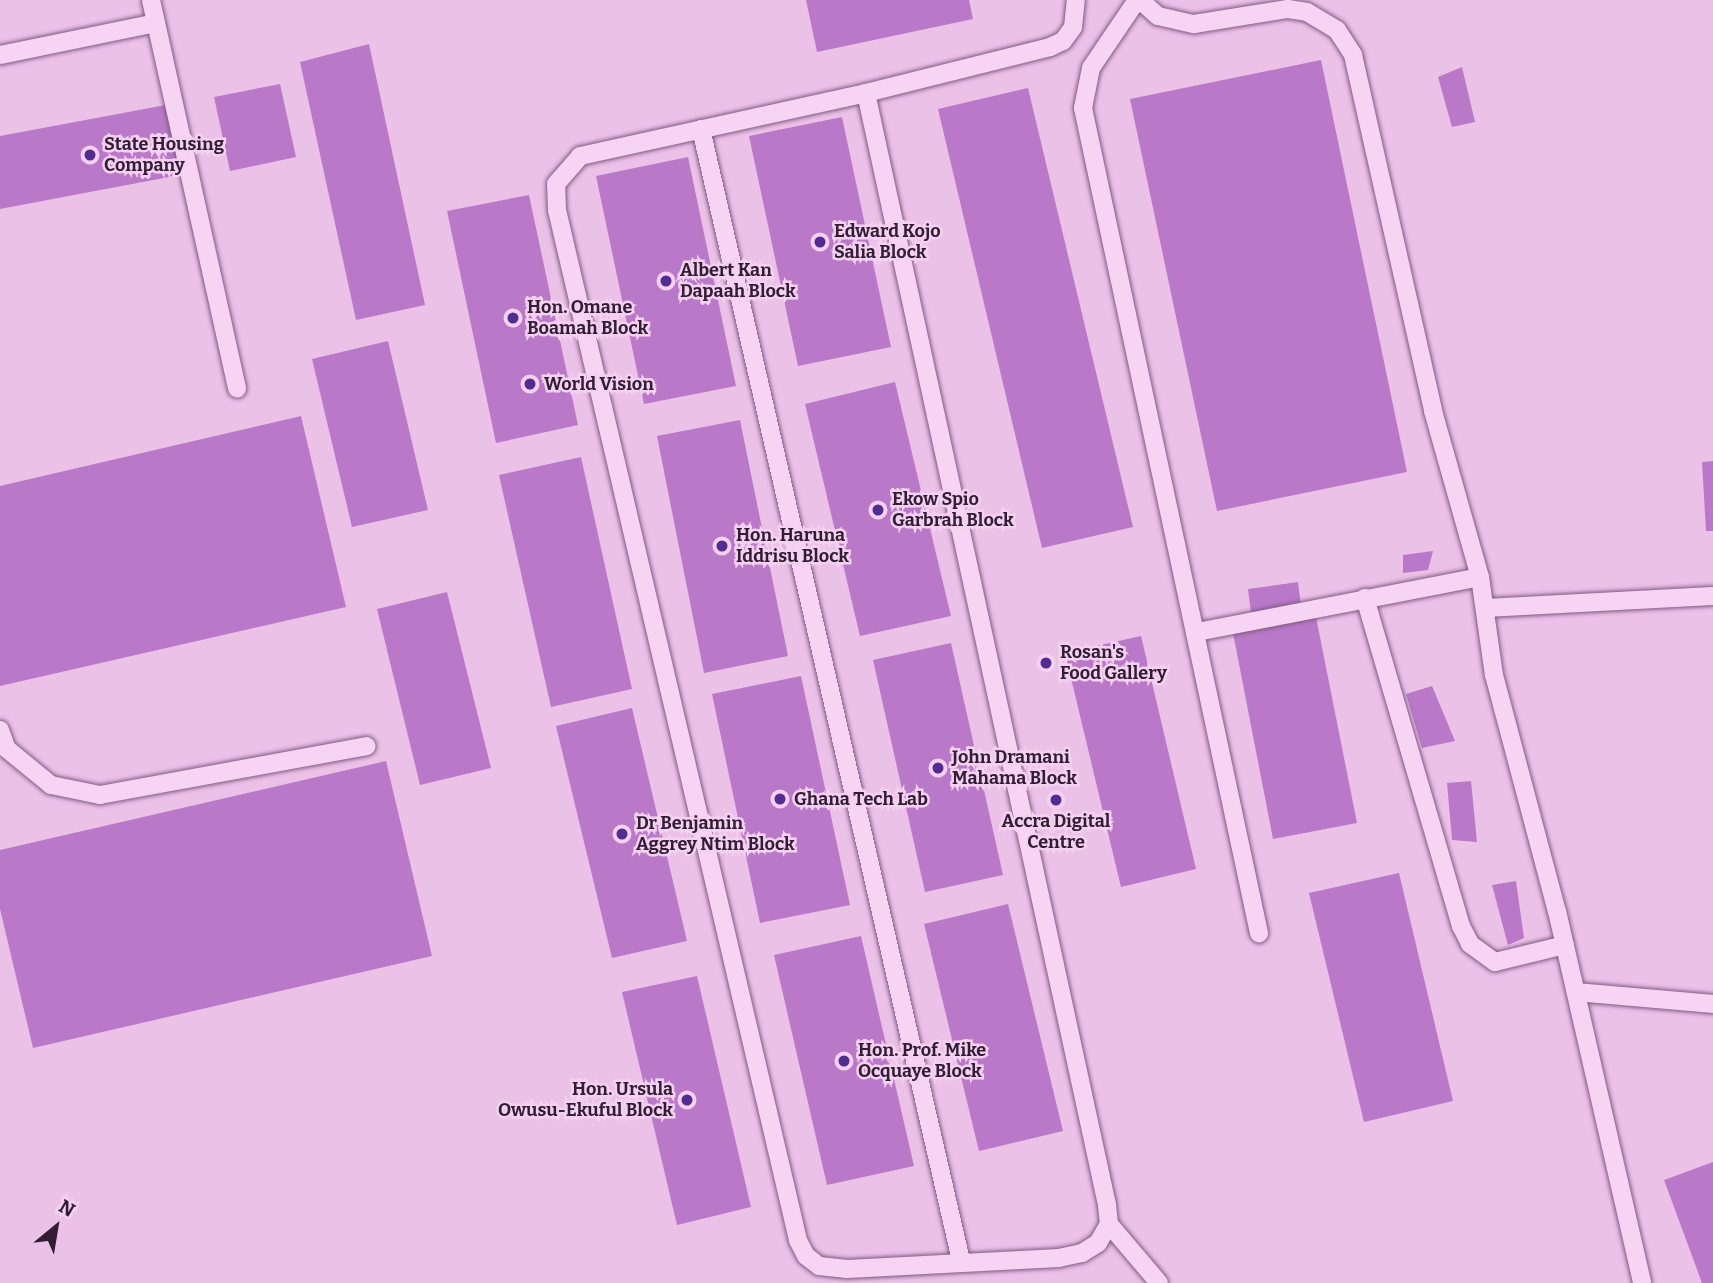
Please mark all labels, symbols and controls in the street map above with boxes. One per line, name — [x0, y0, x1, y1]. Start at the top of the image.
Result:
place label: State Housing Company — [104, 134, 224, 176]
marker: State Housing Company — [82, 147, 98, 163]
place label: Edward Kojo Salia Block — [834, 221, 941, 264]
marker: Edward Kojo Salia Block — [812, 234, 828, 250]
place label: Albert Kan Dapaah Block — [680, 260, 796, 302]
marker: Albert Kan Dapaah Block — [658, 273, 674, 289]
place label: Hon. Omane Boamah Block — [527, 297, 648, 340]
marker: Hon. Omane Boamah Block — [505, 310, 521, 326]
place label: World Vision — [544, 373, 654, 395]
marker: World Vision — [522, 376, 538, 392]
place label: Ekow Spio Garbrah Block — [892, 489, 1014, 532]
marker: Ekow Spio Garbrah Block — [870, 502, 886, 518]
place label: Hon. Haruna Iddrisu Block — [736, 525, 849, 568]
marker: Hon. Haruna Iddrisu Block — [714, 538, 730, 554]
place label: Rosan's Food Gallery — [1060, 642, 1167, 684]
marker: Rosan's Food Gallery — [1038, 655, 1054, 671]
place label: John Dramani Mahama Block — [952, 747, 1077, 790]
marker: John Dramani Mahama Block — [930, 760, 946, 776]
place label: Ghana Tech Lab — [794, 788, 928, 810]
marker: Ghana Tech Lab — [772, 791, 788, 807]
marker: Accra Digital Centre — [1048, 792, 1064, 808]
place label: Accra Digital Centre — [1002, 811, 1110, 854]
place label: Dr Benjamin Aggrey Ntim Block — [636, 813, 795, 856]
marker: Dr Benjamin Aggrey Ntim Block — [614, 826, 630, 842]
place label: Hon. Prof. Mike Ocquaye Block — [858, 1040, 986, 1082]
marker: Hon. Prof. Mike Ocquaye Block — [836, 1053, 852, 1069]
place label: Hon. Ursula Owusu-Ekuful Block — [498, 1079, 673, 1122]
marker: Hon. Ursula Owusu-Ekuful Block — [679, 1092, 695, 1108]
north arrow — [21, 1192, 91, 1262]
text: N — [55, 1195, 79, 1222]

